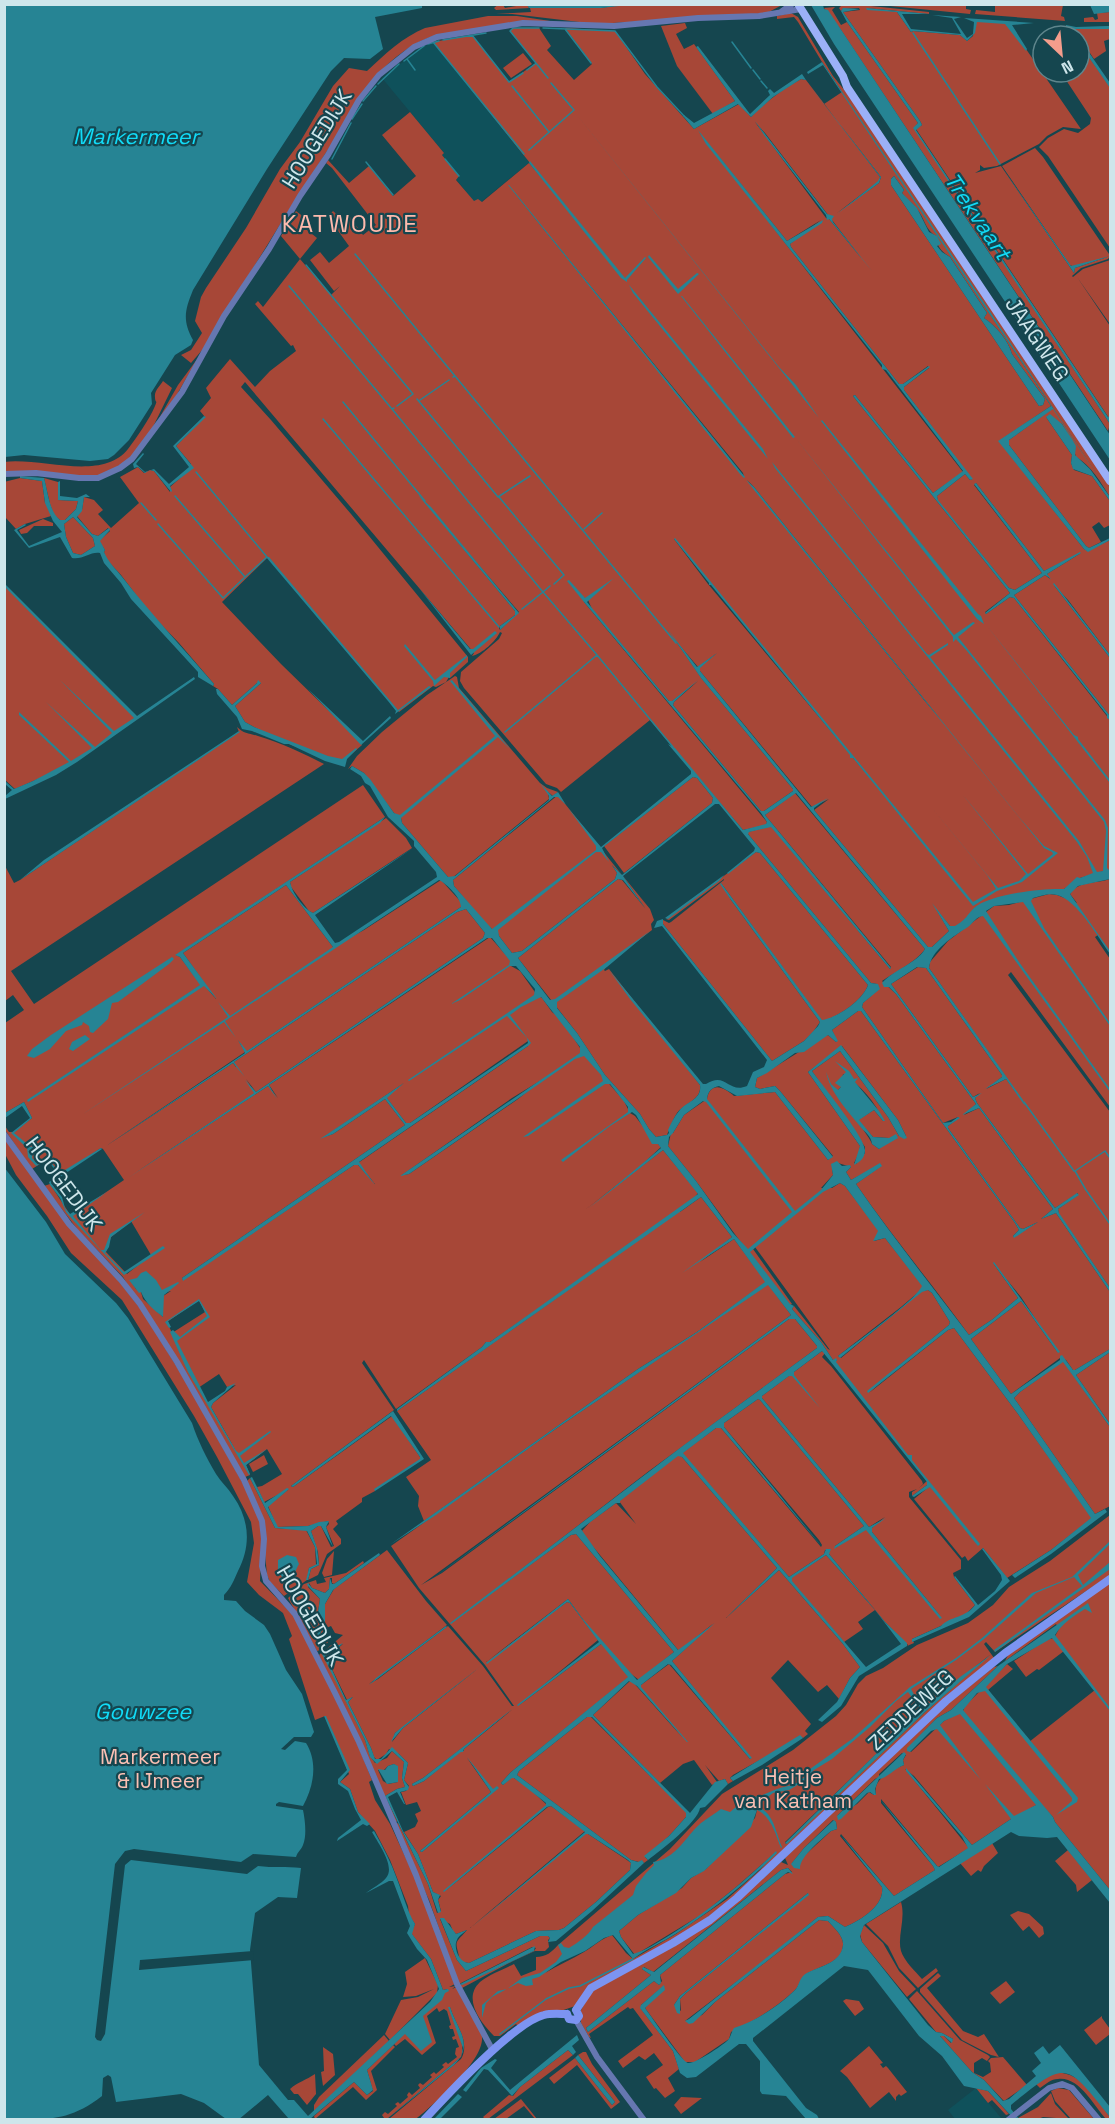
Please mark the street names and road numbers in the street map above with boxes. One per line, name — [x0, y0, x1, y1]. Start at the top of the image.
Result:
street label: HOOGEDIJK — [275, 84, 358, 193]
street label: JAAGWEG — [999, 291, 1075, 386]
street label: HOOGEDIJK — [20, 1131, 109, 1237]
street label: HOOGEDIJK — [271, 1561, 350, 1671]
street label: ZEDDEWEG — [862, 1663, 959, 1756]

